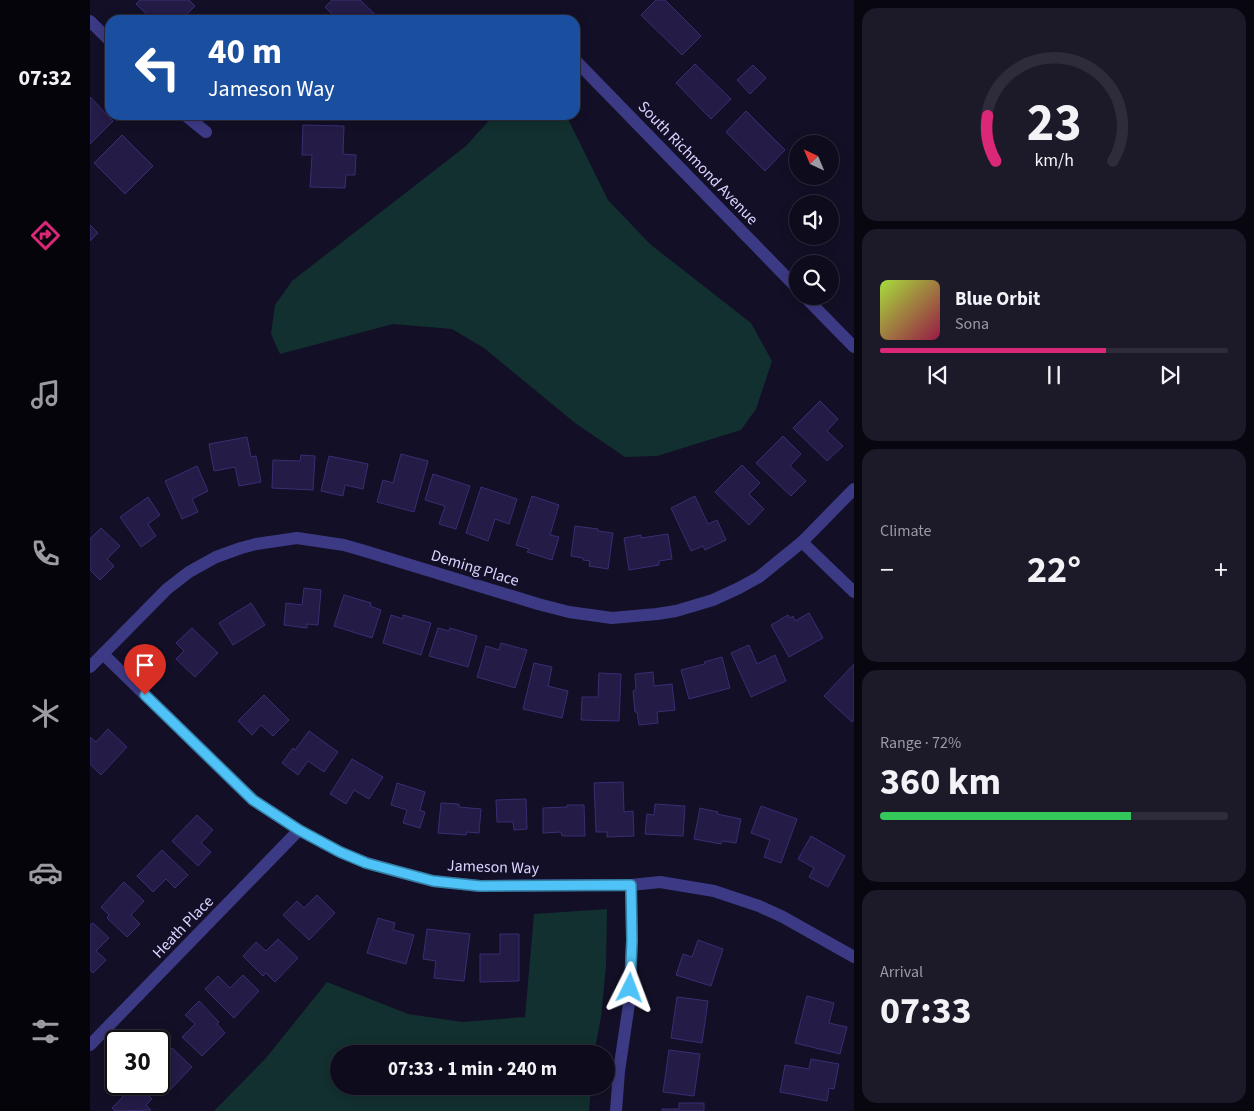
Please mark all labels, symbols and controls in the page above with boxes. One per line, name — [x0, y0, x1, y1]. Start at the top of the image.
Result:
text: 40 m — [208, 27, 282, 77]
icon: left — [125, 35, 190, 100]
text: 07:32 — [18, 62, 72, 94]
text: Jameson Way — [208, 73, 335, 105]
text: 23 — [1027, 87, 1081, 161]
street label: South Richmond Avenue — [633, 96, 763, 230]
north arrow — [789, 135, 839, 185]
map controls — [789, 135, 839, 305]
text: km/h — [1034, 148, 1074, 173]
button: sound — [789, 195, 839, 245]
icon: directions — [28, 218, 63, 253]
button: search — [789, 255, 839, 305]
text: Blue Orbit — [955, 286, 1040, 313]
text: Sona — [955, 313, 989, 335]
icon: previous — [924, 361, 952, 389]
icon: pause — [1040, 361, 1068, 389]
icon: next — [1156, 361, 1184, 389]
icon: music — [28, 377, 63, 412]
text: Climate — [880, 520, 931, 542]
icon: phone — [28, 536, 63, 571]
text: 22° — [1027, 543, 1081, 597]
street label: Deming Place — [428, 544, 522, 592]
text: − — [880, 550, 894, 590]
text: + — [1214, 550, 1228, 590]
pin — [124, 644, 166, 695]
icon: arrive — [131, 651, 159, 679]
icon: climate — [28, 696, 63, 731]
text: Range · 72% — [880, 732, 961, 754]
text: 360 km — [880, 755, 1001, 809]
street label: Jameson Way — [447, 854, 540, 880]
icon: car — [28, 855, 63, 890]
street label: Heath Place — [148, 891, 219, 963]
position arrow — [603, 961, 655, 1013]
text: Arrival — [880, 961, 923, 983]
text: 07:33 — [880, 984, 972, 1038]
icon: filters — [28, 1014, 63, 1049]
speed limit sign: 30 — [105, 1030, 170, 1095]
text: 07:33 · 1 min · 240 m — [388, 1056, 557, 1083]

